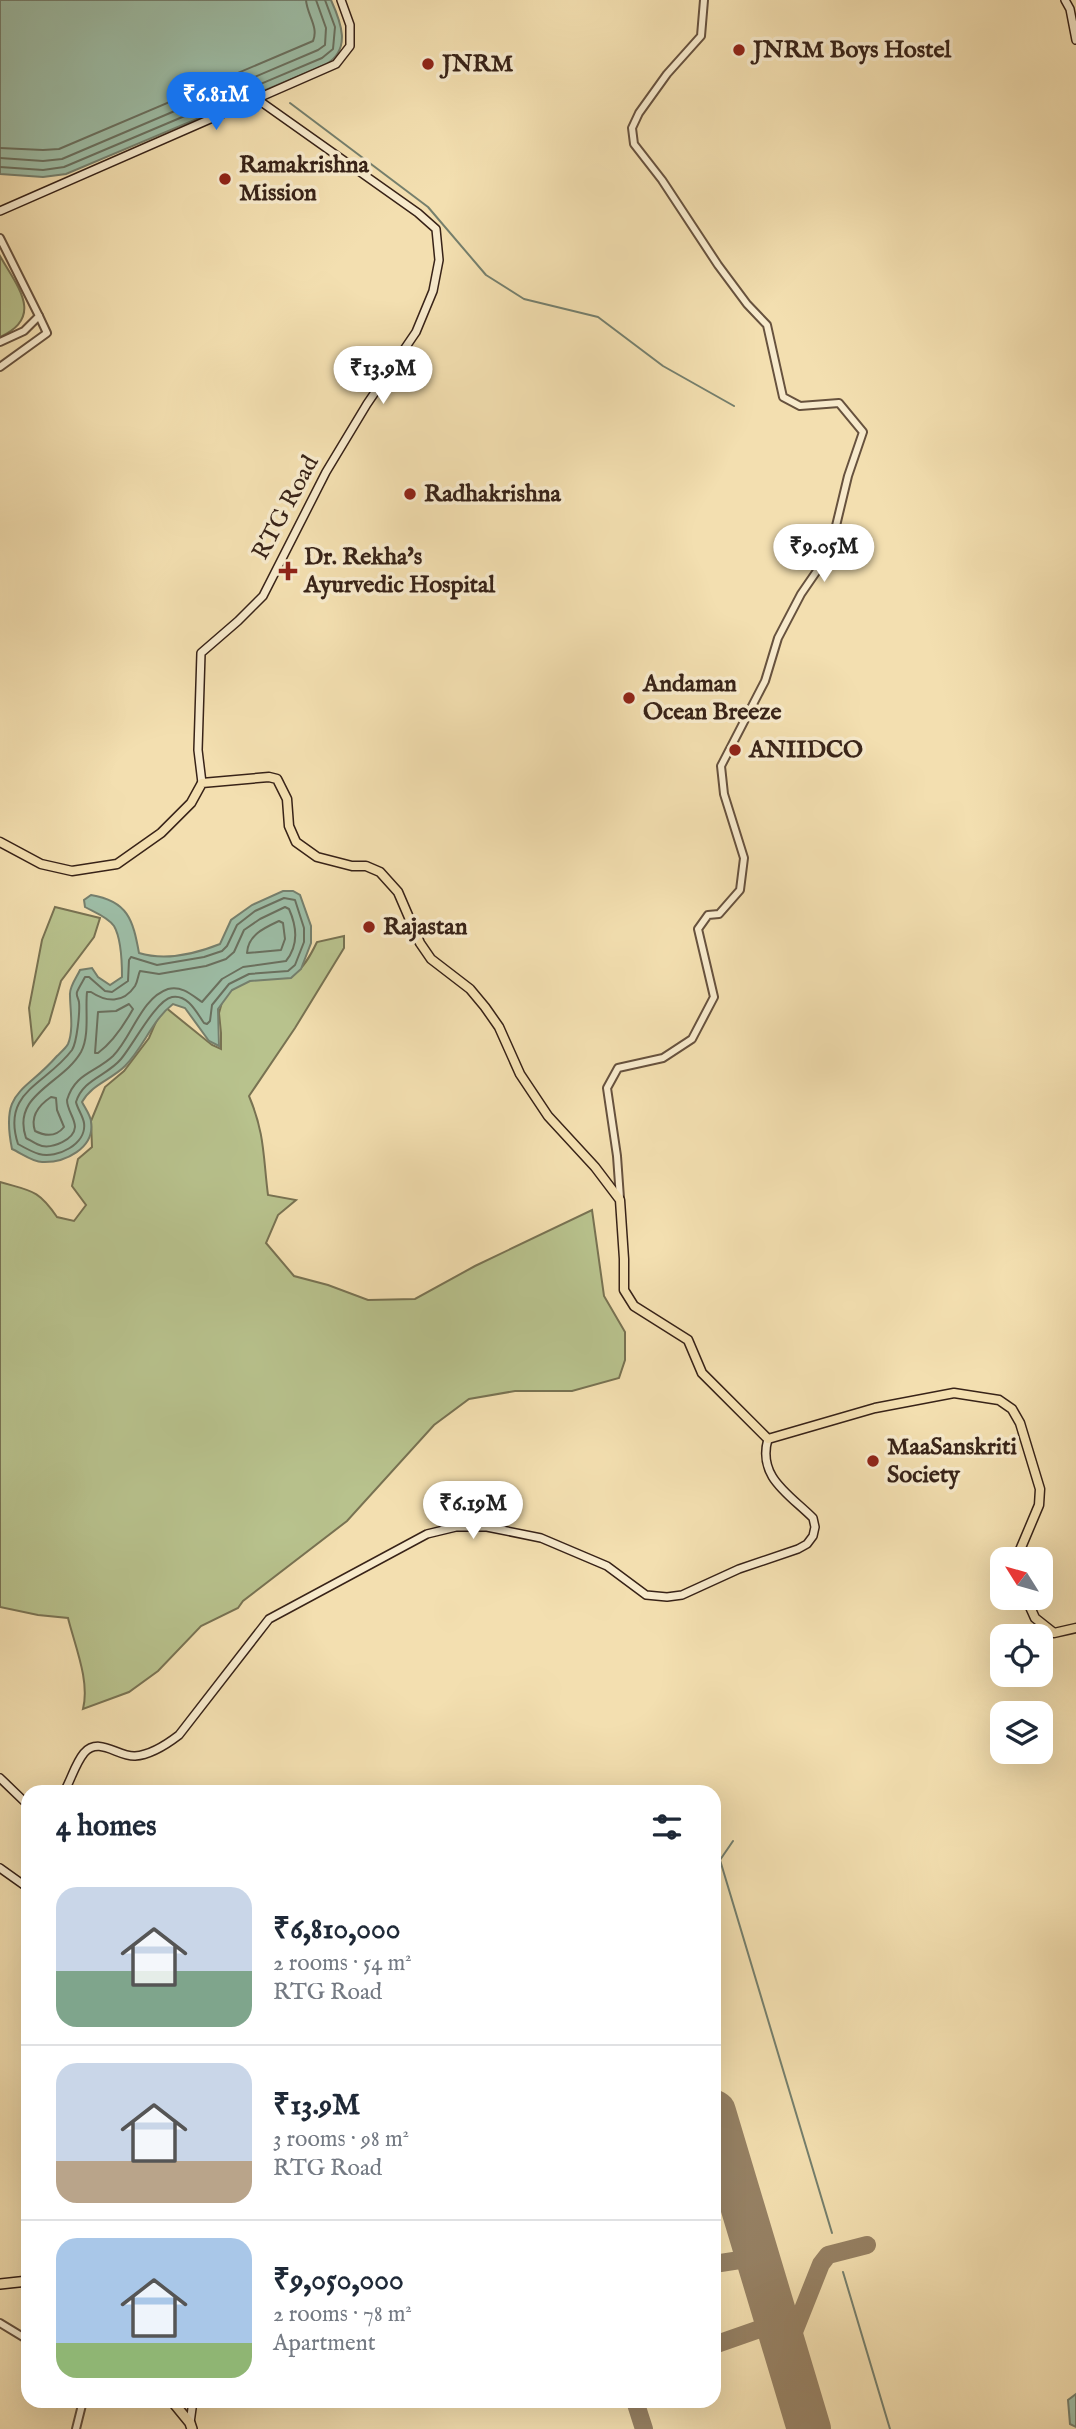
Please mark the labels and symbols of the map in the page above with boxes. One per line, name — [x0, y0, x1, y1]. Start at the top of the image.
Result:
place label: JNRM Boys Hostel — [750, 35, 951, 66]
marker: JNRM Boys Hostel — [731, 42, 747, 58]
place label: JNRM — [439, 49, 514, 80]
marker: JNRM — [420, 56, 436, 72]
pin: ₹6.81M — [159, 72, 273, 132]
place label: Ramakrishna Mission — [239, 150, 369, 209]
marker: Ramakrishna Mission — [217, 171, 233, 187]
pin: ₹13.9M — [326, 346, 440, 406]
street label: RTG Road — [246, 450, 327, 566]
place label: Radhakrishna — [424, 479, 562, 510]
marker: Radhakrishna — [402, 486, 418, 502]
pin: ₹9.05M — [767, 524, 881, 584]
place label: Dr. Rekha's Ayurvedic Hospital — [303, 542, 495, 601]
marker: Dr. Rekha's Ayurvedic Hospital — [278, 561, 298, 581]
place label: Andaman Ocean Breeze — [642, 669, 781, 728]
marker: Andaman Ocean Breeze — [621, 690, 637, 706]
place label: ANIIDCO — [748, 735, 863, 766]
marker: ANIIDCO — [727, 742, 743, 758]
place label: Rajastan — [383, 912, 468, 943]
marker: Rajastan — [361, 919, 377, 935]
place label: MaaSanskriti Society — [887, 1432, 1017, 1491]
marker: MaaSanskriti Society — [865, 1453, 881, 1469]
pin: ₹6.19M — [416, 1482, 530, 1541]
north arrow — [990, 1547, 1054, 1610]

